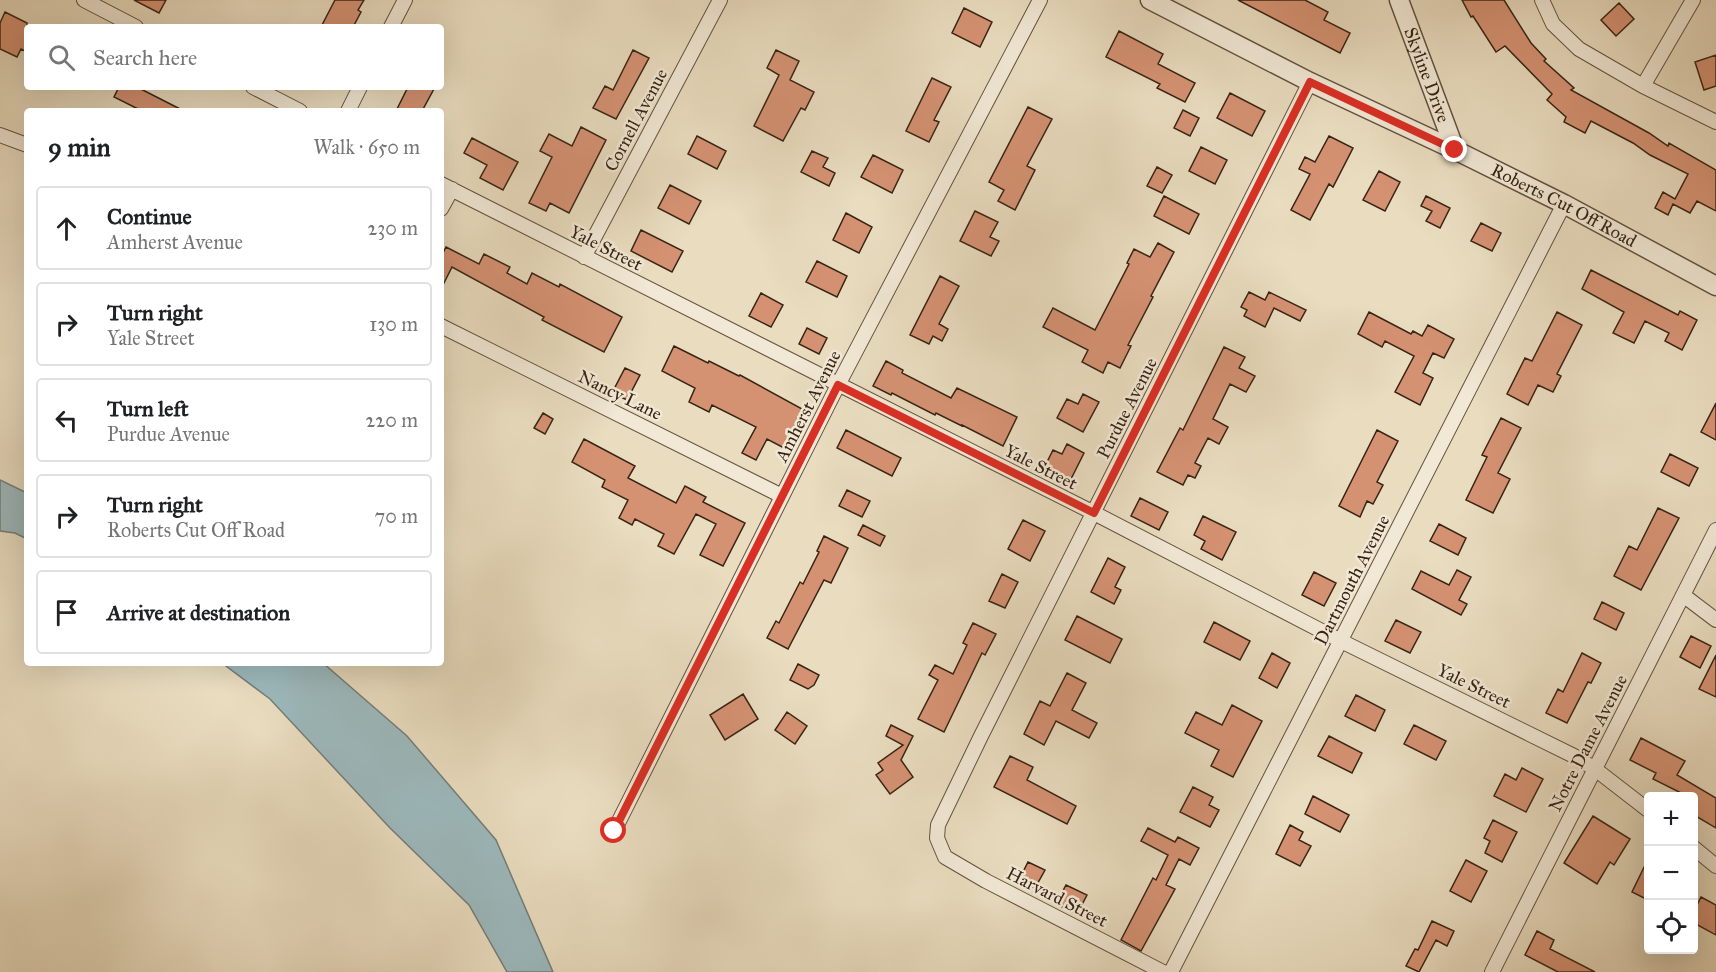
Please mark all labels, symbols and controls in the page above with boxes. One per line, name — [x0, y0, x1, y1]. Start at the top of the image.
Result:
search box — [24, 24, 444, 90]
street label: Skyline Drive — [1399, 24, 1455, 125]
icon: search — [45, 41, 78, 74]
text: Search here — [93, 44, 197, 71]
street label: Cornell Avenue — [600, 65, 672, 175]
text: 9 min — [48, 131, 111, 163]
text: Walk · 650 m — [314, 135, 420, 159]
route end — [1441, 136, 1467, 162]
street label: Roberts Cut Off Road — [1488, 159, 1640, 252]
text: Continue — [107, 203, 192, 230]
icon: ahead — [50, 212, 83, 245]
text: 230 m — [367, 216, 418, 240]
street label: Yale Street — [566, 220, 647, 276]
text: Amherst Avenue — [107, 230, 243, 254]
text: Turn right — [107, 299, 203, 326]
icon: right — [50, 308, 83, 341]
text: 130 m — [369, 312, 418, 336]
text: Yale Street — [107, 326, 195, 350]
street label: Amherst Avenue — [770, 347, 846, 466]
street label: Purdue Avenue — [1092, 354, 1162, 462]
street label: Nancy Lane — [575, 365, 665, 425]
text: Turn left — [107, 395, 189, 422]
icon: left — [50, 404, 83, 437]
text: 220 m — [366, 408, 418, 432]
text: Purdue Avenue — [107, 422, 230, 446]
street label: Yale Street — [1001, 439, 1082, 495]
text: Turn right — [107, 491, 203, 518]
icon: right — [50, 500, 83, 533]
text: 70 m — [375, 504, 418, 528]
street label: Dartmouth Avenue — [1310, 511, 1394, 649]
text: Roberts Cut Off Road — [107, 518, 285, 542]
icon: arrive — [50, 596, 83, 629]
text: Arrive at destination — [107, 599, 290, 626]
street label: Yale Street — [1434, 659, 1515, 713]
street label: Notre Dame Avenue — [1544, 671, 1632, 815]
map controls — [1644, 792, 1698, 954]
button: + — [1644, 792, 1698, 846]
route start — [600, 817, 626, 843]
button: − — [1644, 846, 1698, 900]
street label: Harvard Street — [1003, 862, 1112, 932]
button: locate — [1644, 900, 1698, 954]

